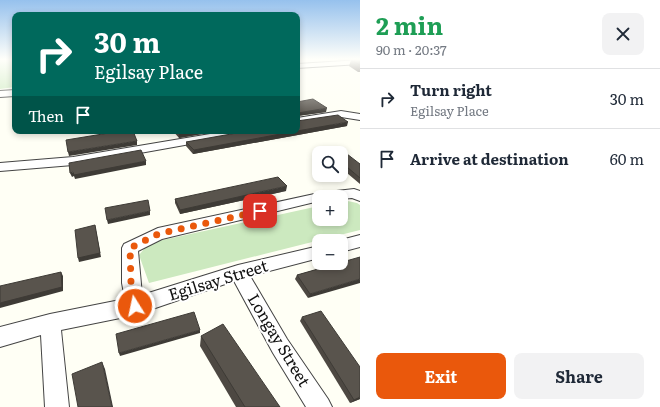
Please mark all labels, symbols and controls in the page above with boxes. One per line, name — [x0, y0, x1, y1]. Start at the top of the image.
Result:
text: 2 min — [376, 7, 443, 42]
button: close — [602, 13, 644, 55]
text: 30 m — [94, 20, 160, 62]
icon: right — [28, 28, 80, 80]
text: 90 m · 20:37 — [376, 40, 447, 59]
text: Egilsay Place — [94, 58, 203, 85]
text: Turn right — [410, 78, 492, 101]
text: 30 m — [610, 87, 644, 110]
icon: right — [376, 88, 398, 110]
text: Egilsay Place — [410, 101, 489, 120]
text: Then — [28, 104, 64, 127]
icon: arrive — [72, 104, 94, 126]
map controls — [312, 146, 348, 270]
button: search — [312, 146, 348, 182]
text: Arrive at destination — [410, 147, 569, 170]
text: 60 m — [610, 147, 644, 170]
icon: arrive — [376, 148, 398, 170]
button: + — [312, 190, 348, 226]
pin — [243, 194, 277, 228]
icon: arrive — [249, 200, 271, 222]
button: − — [312, 234, 348, 270]
street label: Egilsay Street — [165, 252, 271, 306]
position arrow — [114, 285, 156, 327]
street label: Longay Street — [243, 288, 317, 391]
button: Exit — [376, 353, 506, 399]
button: Share — [514, 353, 644, 399]

